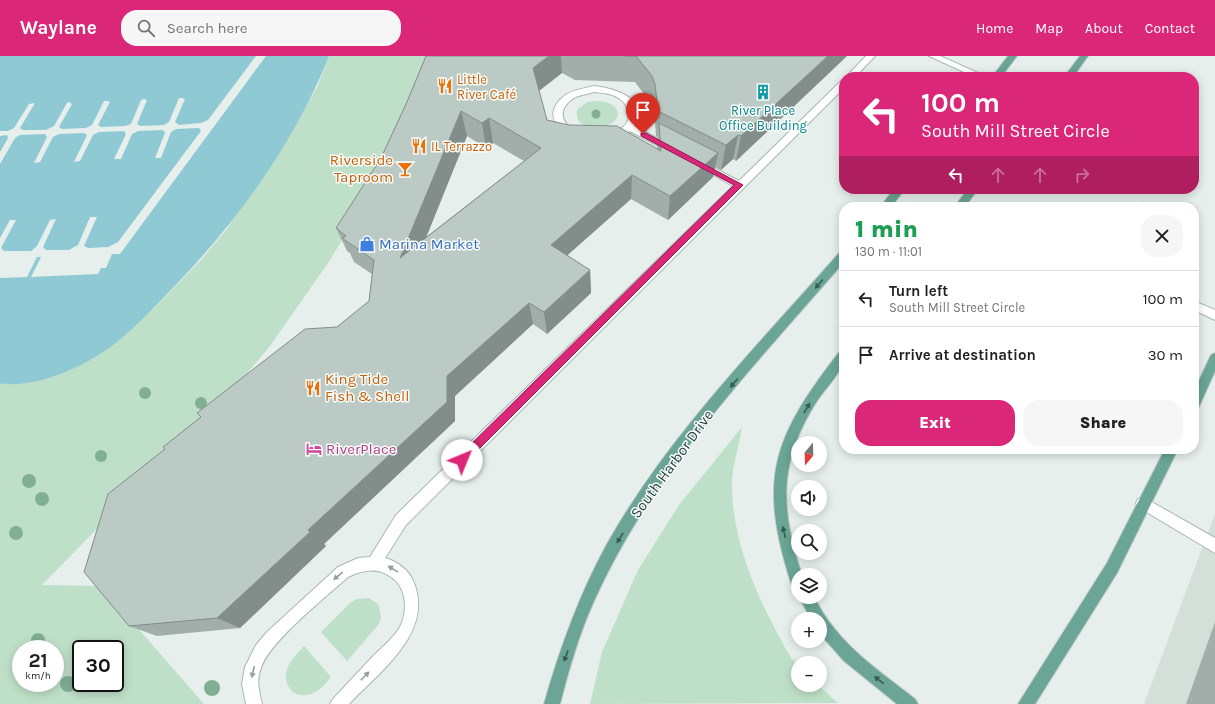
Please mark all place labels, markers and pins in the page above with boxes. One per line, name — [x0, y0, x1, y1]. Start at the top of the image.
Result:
place label: Little River Café — [457, 72, 516, 102]
restaurant icon: Little River Café — [436, 77, 454, 95]
building icon: River Place Office Building — [754, 83, 772, 101]
pin — [626, 93, 660, 134]
place label: River Place Office Building — [719, 103, 808, 133]
restaurant icon: IL Terrazzo — [410, 137, 428, 155]
place label: IL Terrazzo — [431, 139, 492, 154]
place label: Riverside Taproom — [330, 151, 393, 186]
bar icon: Riverside Taproom — [396, 160, 414, 178]
shop icon: Marina Market — [358, 235, 376, 253]
place label: Marina Market — [379, 235, 479, 253]
place label: King Tide Fish & Shell — [325, 370, 409, 405]
restaurant icon: King Tide Fish & Shell — [304, 379, 322, 397]
hotel icon: RiverPlace — [305, 440, 323, 458]
place label: RiverPlace — [326, 440, 397, 458]

